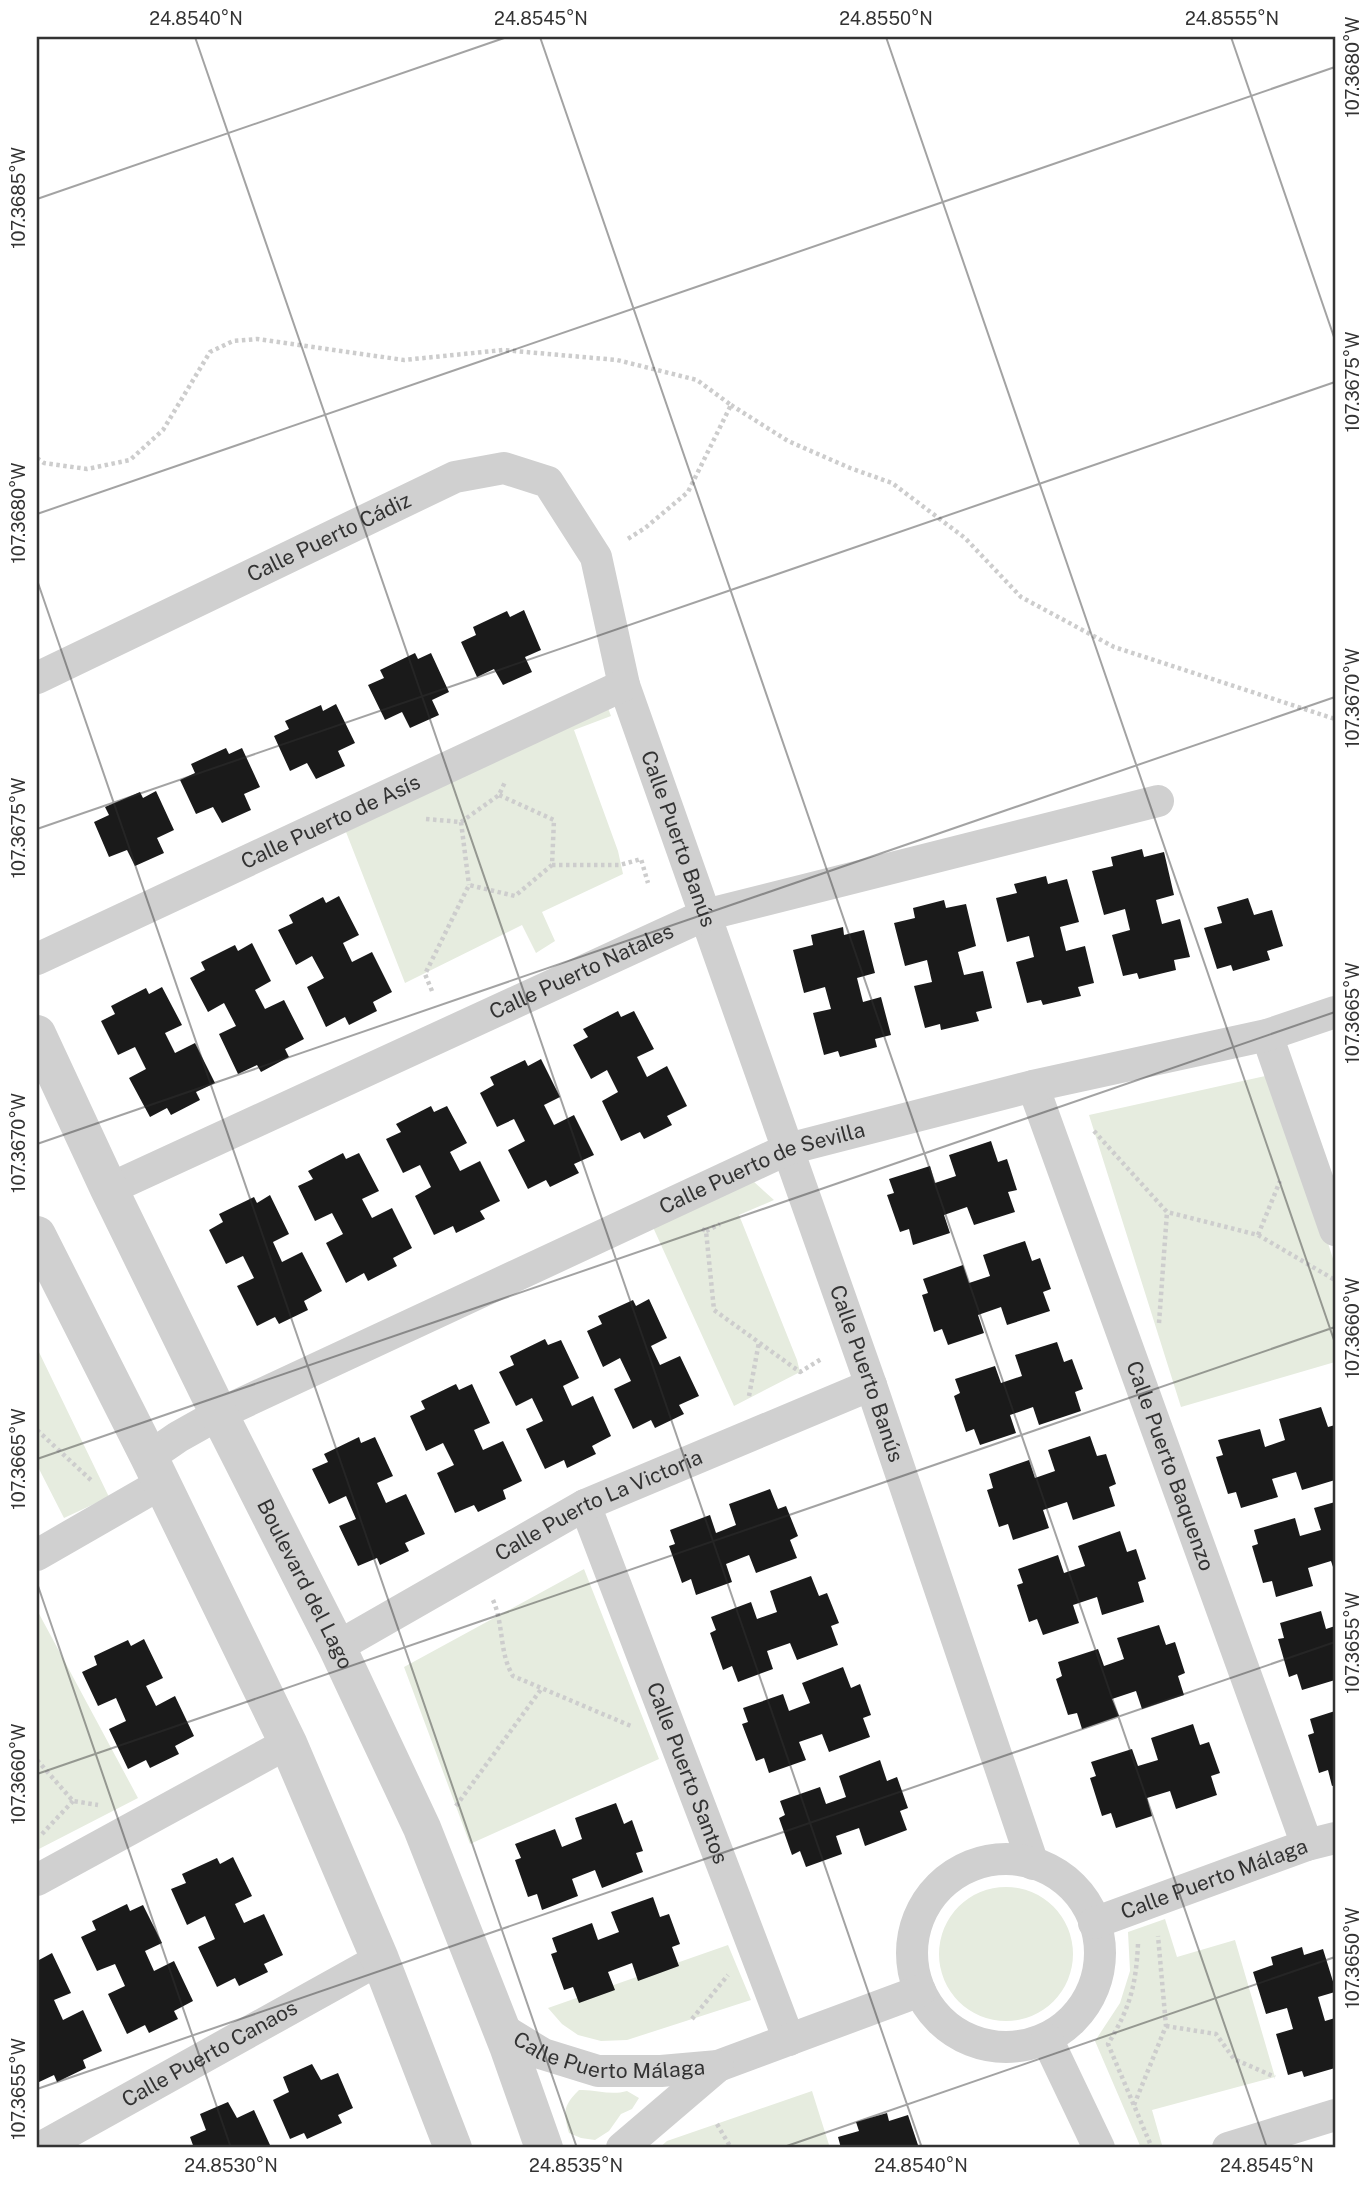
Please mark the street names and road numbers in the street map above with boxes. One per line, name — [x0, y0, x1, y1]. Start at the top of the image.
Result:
street label: Calle Puerto Cádiz — [243, 487, 415, 587]
street label: Calle Puerto Banús — [636, 747, 721, 930]
street label: Calle Puerto de Asís — [237, 769, 424, 874]
street label: Calle Puerto Natales — [485, 918, 677, 1024]
street label: Calle Puerto de Sevilla — [655, 1117, 867, 1219]
street label: Calle Puerto Banús — [825, 1282, 909, 1465]
street label: Calle Puerto Baquenzo — [1121, 1358, 1220, 1574]
street label: Calle Puerto La Victoria — [490, 1444, 706, 1566]
street label: Boulevard del Lago — [252, 1495, 359, 1673]
street label: Calle Puerto Santos — [642, 1679, 734, 1867]
street label: Calle Puerto Málaga — [1117, 1833, 1311, 1924]
street label: Calle Puerto Canaos — [117, 1995, 301, 2112]
street label: Calle Puerto Málaga — [509, 2026, 706, 2083]

